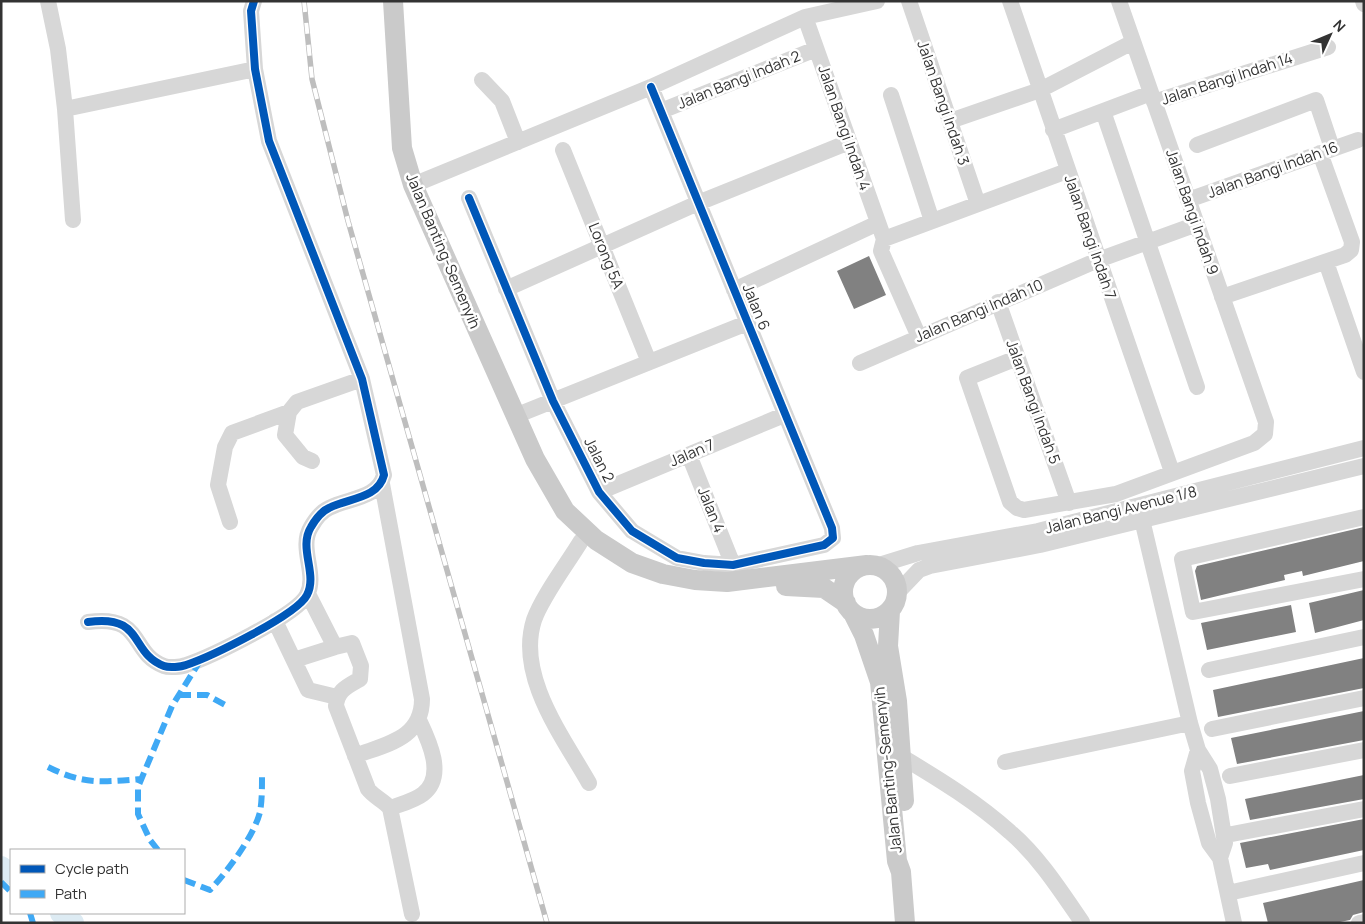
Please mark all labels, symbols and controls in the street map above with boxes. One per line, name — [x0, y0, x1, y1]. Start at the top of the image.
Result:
north arrow — [1305, 10, 1355, 60]
text: N — [1329, 15, 1350, 36]
street label: Jalan Bangi Indah 3 — [912, 38, 975, 168]
street label: Jalan Bangi Indah 2 — [674, 45, 803, 114]
street label: Jalan Bangi Indah 14 — [1158, 47, 1295, 110]
street label: Jalan Bangi Indah 4 — [813, 62, 876, 193]
street label: Jalan Bangi Indah 16 — [1205, 136, 1341, 203]
street label: Jalan Bangi Indah 9 — [1161, 146, 1224, 277]
street label: Jalan Banting-Semenyih — [401, 170, 486, 332]
street label: Jalan Bangi Indah 7 — [1059, 172, 1122, 302]
street label: Lorong 5A — [584, 220, 629, 292]
street label: Jalan Bangi Indah 10 — [911, 274, 1046, 347]
street label: Jalan 6 — [738, 280, 775, 333]
street label: Jalan Bangi Indah 5 — [1001, 337, 1066, 467]
street label: Jalan 2 — [579, 434, 620, 486]
street label: Jalan 7 — [666, 434, 717, 471]
street label: Jalan Bangi Avenue 1/8 — [1043, 481, 1199, 539]
street label: Jalan 4 — [693, 484, 730, 536]
street label: Jalan Banting-Semenyih — [868, 686, 907, 854]
legend — [10, 849, 185, 914]
text: Cycle path — [55, 858, 129, 879]
text: Path — [55, 883, 87, 904]

